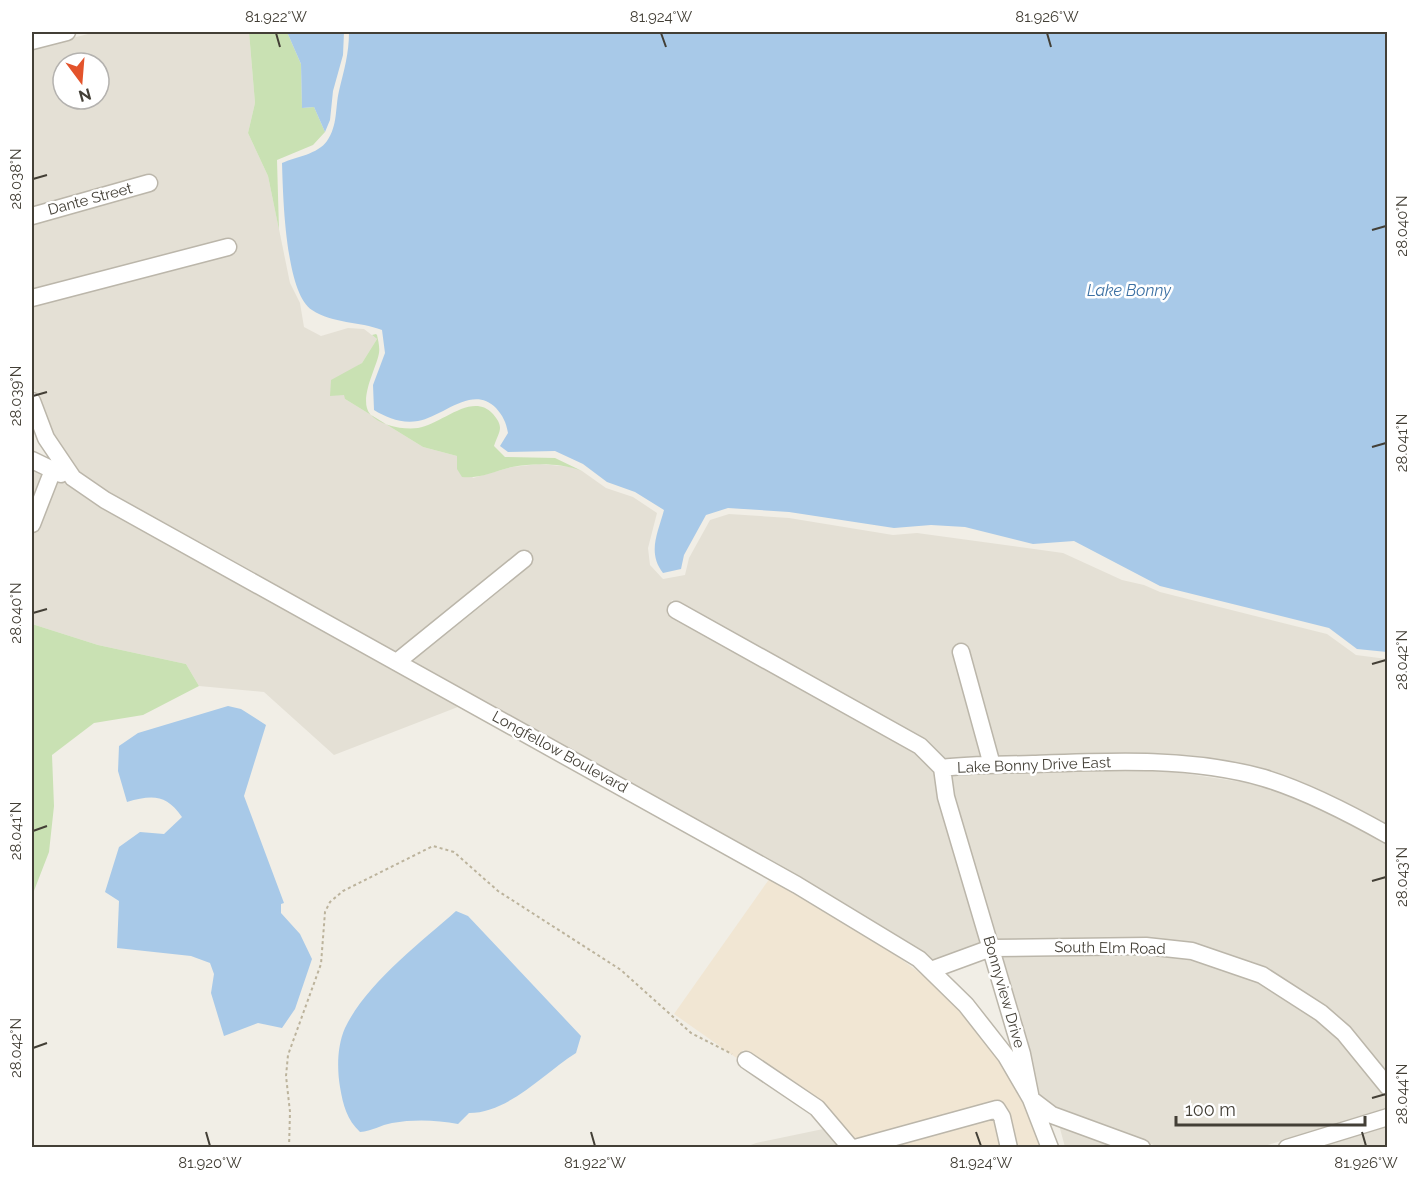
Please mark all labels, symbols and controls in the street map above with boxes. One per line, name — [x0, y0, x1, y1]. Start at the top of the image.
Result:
text: 81.922°W — [245, 8, 307, 26]
text: 81.924°W — [630, 8, 693, 26]
text: 81.926°W — [1015, 8, 1079, 26]
north arrow — [51, 51, 111, 111]
text: N — [77, 84, 93, 106]
text: 28.038°N — [7, 148, 25, 210]
street label: Dante Street — [46, 179, 134, 219]
text: 28.040°N — [1393, 195, 1411, 257]
water label: Lake Bonny — [1087, 281, 1172, 300]
text: 28.039°N — [7, 366, 25, 426]
text: 28.041°N — [1393, 414, 1411, 472]
text: 28.040°N — [7, 582, 25, 644]
text: 28.042°N — [1393, 630, 1411, 690]
street label: Longfellow Boulevard — [489, 707, 631, 797]
street label: Lake Bonny Drive East — [957, 753, 1111, 777]
text: 28.041°N — [7, 802, 25, 860]
text: 28.043°N — [1393, 847, 1411, 907]
street label: Bonnyview Drive — [979, 934, 1029, 1050]
street label: South Elm Road — [1054, 938, 1166, 958]
text: 28.042°N — [7, 1018, 25, 1078]
text: 28.044°N — [1393, 1064, 1411, 1124]
scale bar — [1176, 1089, 1365, 1127]
text: 100 m — [1185, 1099, 1236, 1120]
text: 81.920°W — [178, 1154, 242, 1172]
text: 81.922°W — [564, 1154, 626, 1172]
text: 81.924°W — [950, 1154, 1013, 1172]
text: 81.926°W — [1334, 1154, 1398, 1172]

